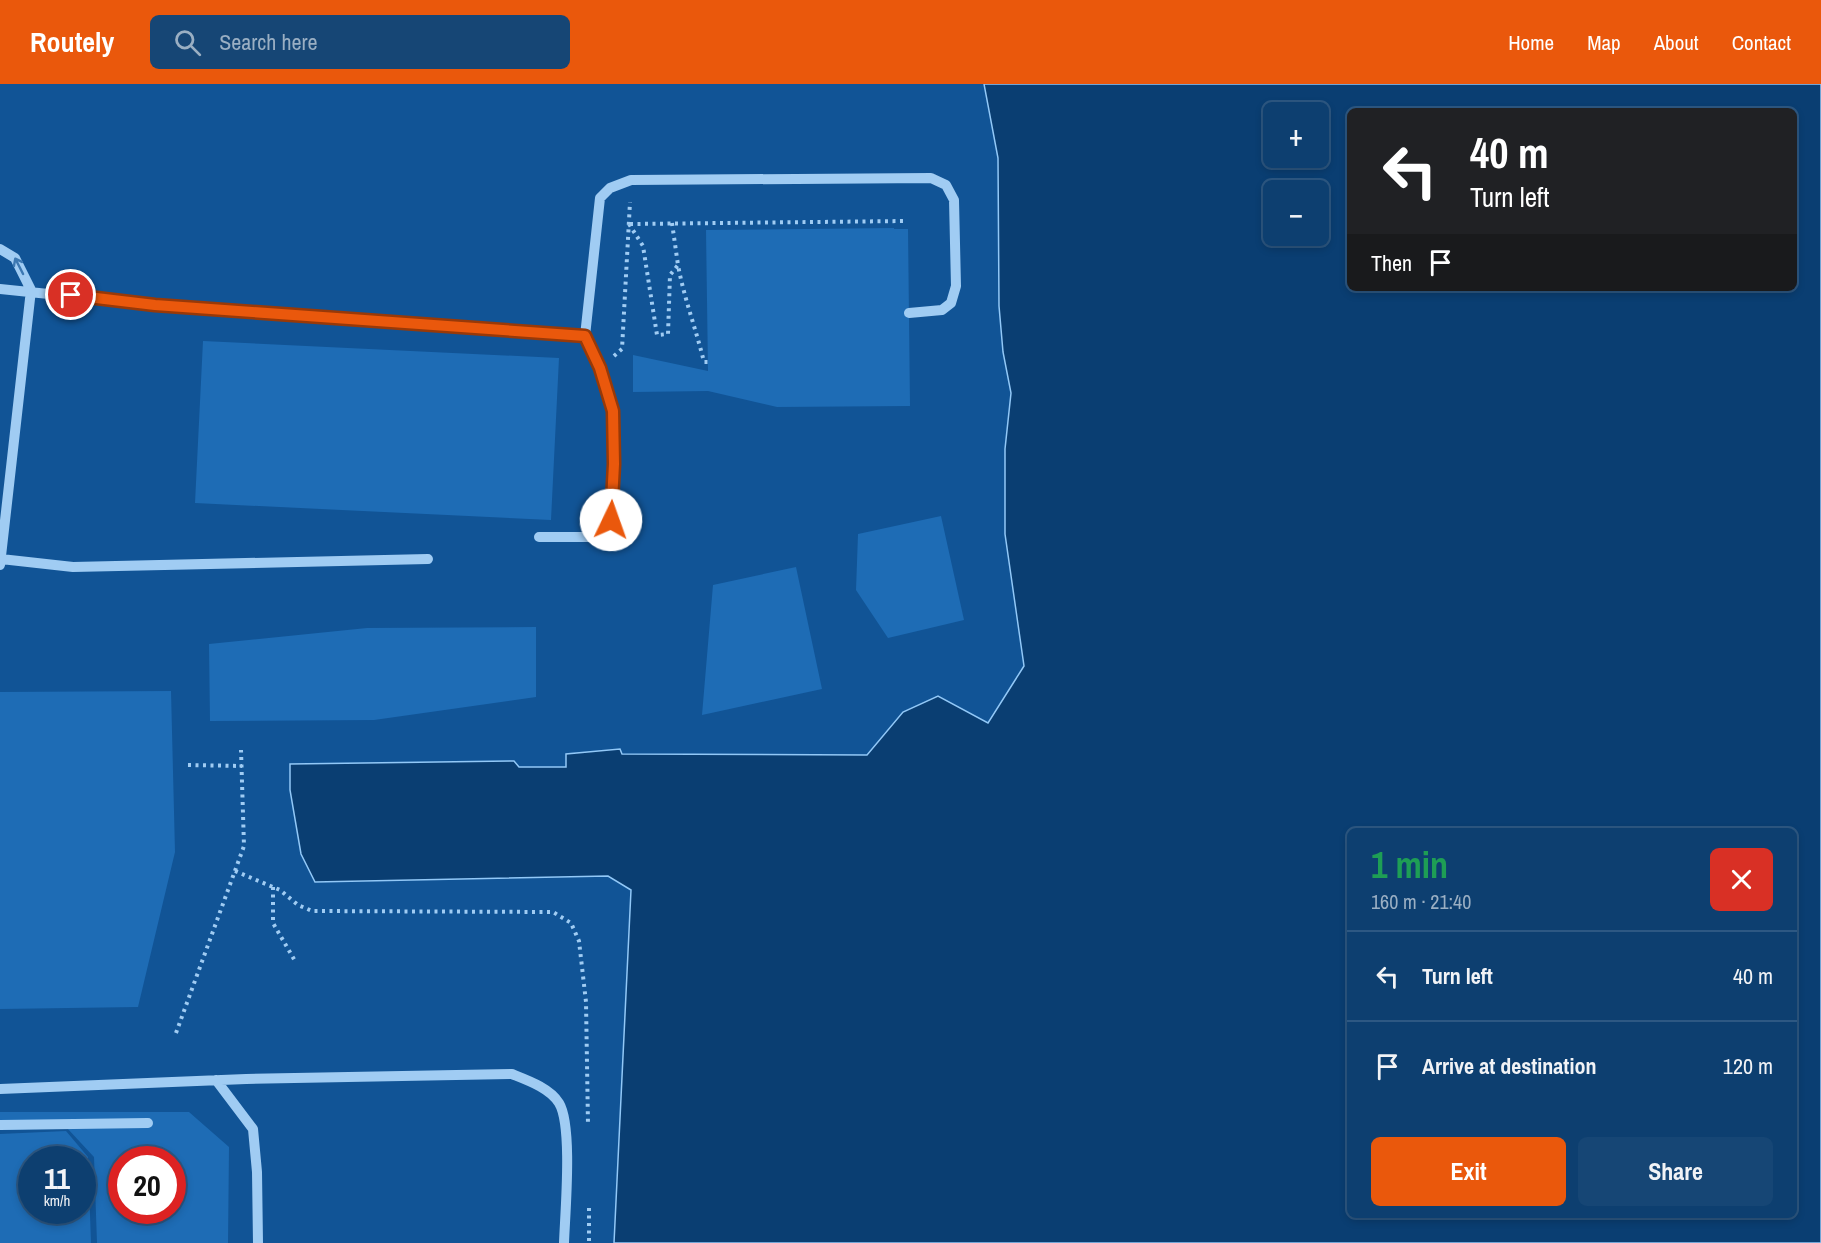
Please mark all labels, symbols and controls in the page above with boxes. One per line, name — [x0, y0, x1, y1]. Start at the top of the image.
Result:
search box — [150, 15, 570, 69]
text: Routely — [30, 23, 114, 61]
icon: search — [171, 26, 204, 59]
text: Search here — [219, 27, 317, 57]
text: Home — [1508, 28, 1554, 57]
text: Map — [1587, 28, 1621, 57]
text: About — [1654, 28, 1699, 57]
text: Contact — [1732, 28, 1791, 57]
map controls — [1263, 102, 1329, 246]
button: + — [1263, 102, 1329, 168]
text: 40 m — [1470, 125, 1549, 181]
icon: left — [1371, 132, 1449, 210]
text: Turn left — [1470, 179, 1549, 215]
button: − — [1263, 180, 1329, 246]
icon: arrive — [1424, 246, 1457, 279]
text: Then — [1371, 248, 1412, 278]
one-way arrow — [12, 258, 24, 276]
pin — [45, 269, 96, 320]
icon: arrive — [54, 278, 87, 311]
position arrow — [579, 488, 643, 552]
text: 1 min — [1371, 841, 1448, 889]
button: close — [1710, 848, 1773, 911]
text: 160 m · 21:40 — [1371, 888, 1471, 915]
icon: left — [1371, 960, 1404, 993]
text: Turn left — [1422, 961, 1493, 991]
text: 40 m — [1733, 961, 1773, 991]
icon: arrive — [1371, 1050, 1404, 1083]
text: Arrive at destination — [1422, 1051, 1596, 1081]
text: 120 m — [1723, 1051, 1773, 1081]
button: Exit — [1371, 1137, 1566, 1206]
button: Share — [1578, 1137, 1773, 1206]
speed limit sign: 20 — [108, 1146, 186, 1224]
text: 11 — [44, 1158, 70, 1198]
text: km/h — [44, 1190, 70, 1211]

